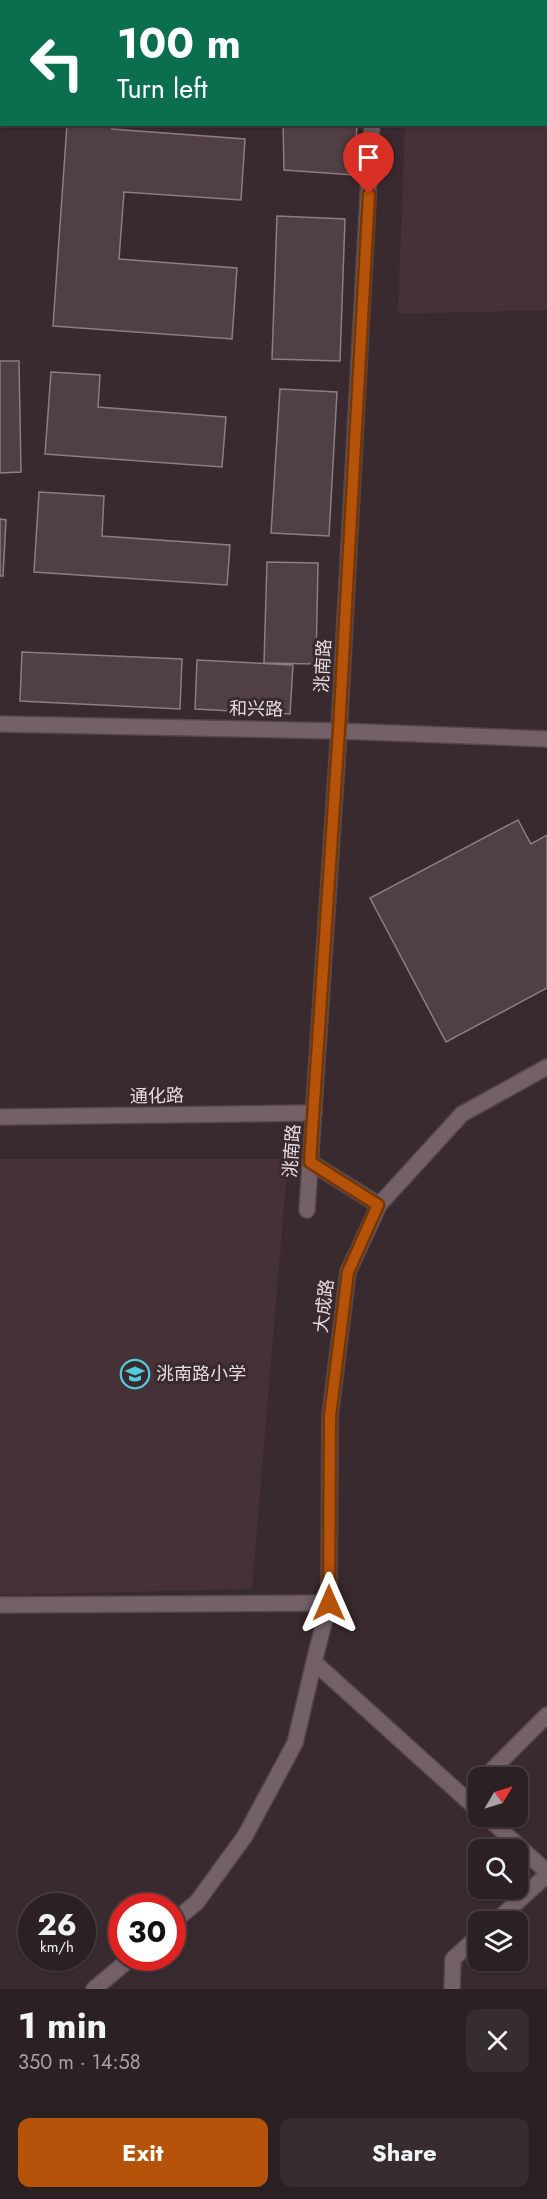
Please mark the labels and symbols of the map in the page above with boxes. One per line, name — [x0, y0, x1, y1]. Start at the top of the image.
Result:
pin — [343, 132, 394, 194]
street label: 洮南路 — [309, 638, 337, 694]
street label: 和兴路 — [229, 696, 283, 722]
street label: 通化路 — [130, 1083, 184, 1109]
street label: 洮南路 — [277, 1123, 307, 1179]
street label: 大成路 — [308, 1278, 340, 1334]
school or university icon: 洮南路小学 — [119, 1358, 151, 1390]
place label: 洮南路小学 — [156, 1361, 246, 1387]
position arrow — [297, 1571, 361, 1635]
north arrow — [468, 1767, 528, 1827]
speed limit sign: 30 — [108, 1893, 186, 1971]

